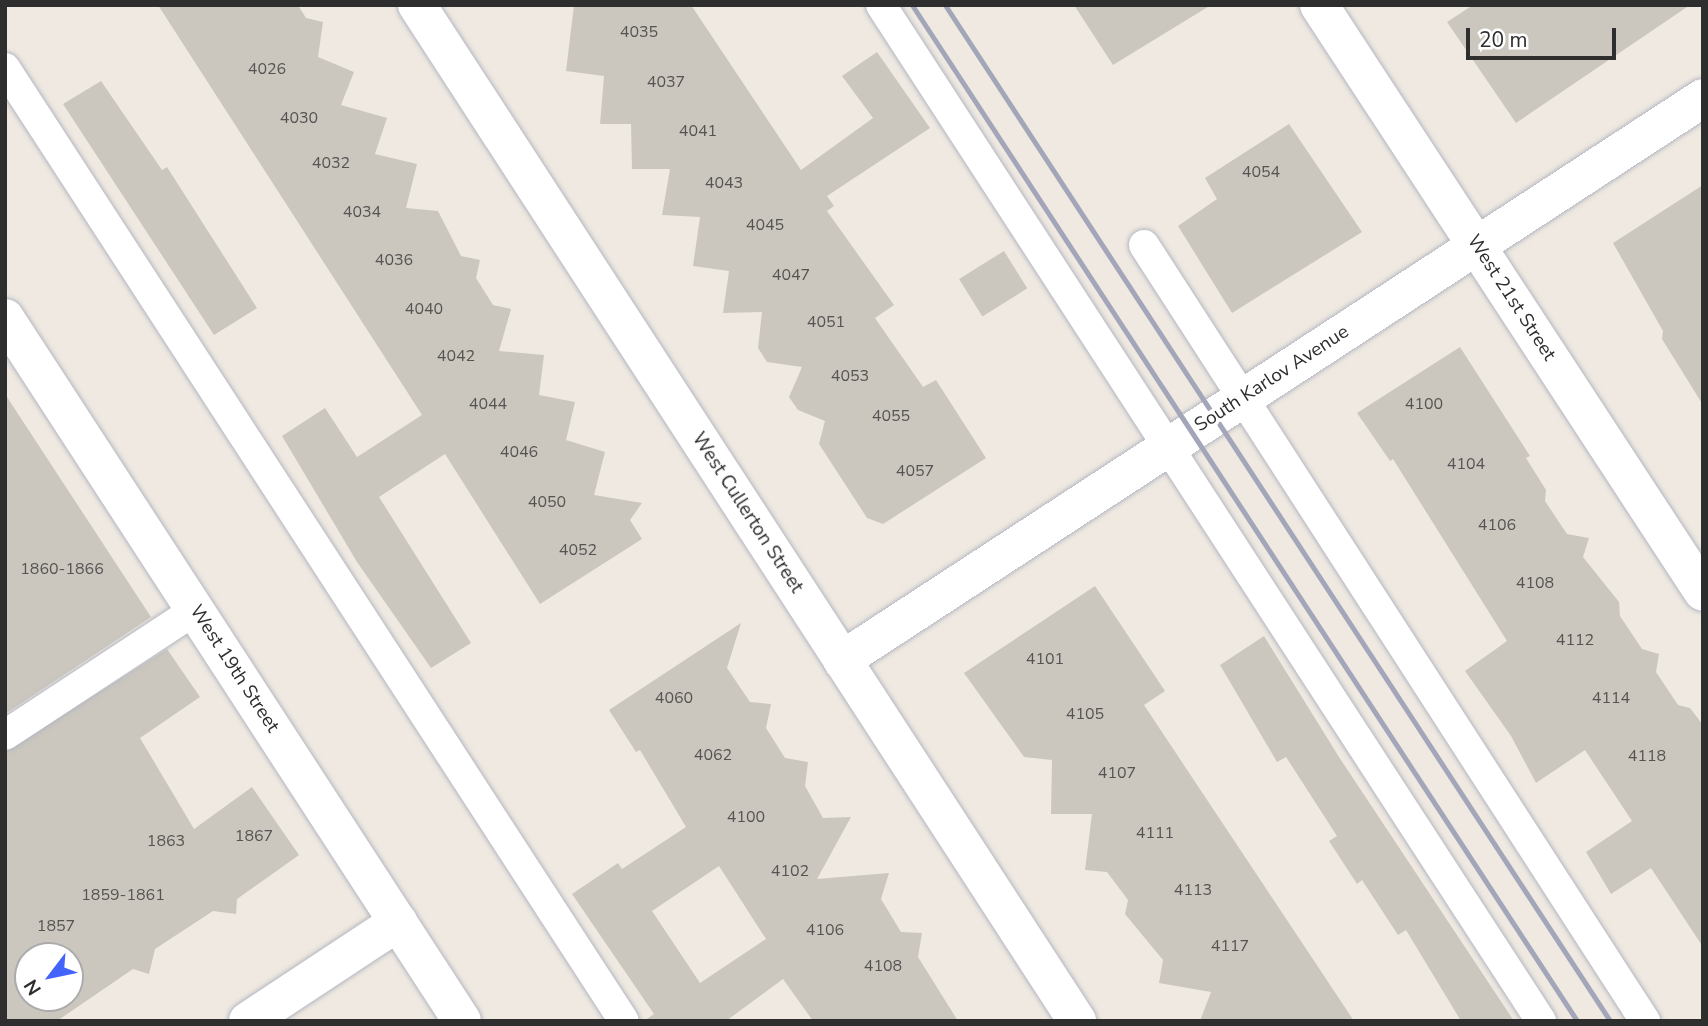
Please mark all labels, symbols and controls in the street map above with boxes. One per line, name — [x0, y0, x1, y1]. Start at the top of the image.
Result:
scale bar — [1470, 14, 1620, 58]
house number: 4035 — [620, 22, 658, 42]
text: 20 m — [1479, 26, 1528, 54]
house number: 4026 — [248, 59, 286, 79]
house number: 4037 — [647, 72, 685, 92]
house number: 4030 — [280, 108, 318, 128]
house number: 4041 — [679, 121, 717, 141]
house number: 4032 — [312, 153, 350, 173]
house number: 4054 — [1242, 162, 1280, 182]
house number: 4043 — [705, 173, 743, 193]
house number: 4034 — [343, 202, 381, 222]
house number: 4045 — [746, 215, 784, 235]
street label: West 21st Street — [1462, 231, 1560, 365]
house number: 4036 — [375, 250, 413, 270]
house number: 4047 — [772, 265, 810, 285]
house number: 4040 — [405, 299, 443, 319]
house number: 4051 — [807, 312, 845, 332]
street label: South Karlov Avenue — [1191, 321, 1353, 437]
house number: 4042 — [437, 346, 475, 366]
house number: 4053 — [831, 366, 869, 386]
house number: 4044 — [469, 394, 507, 414]
house number: 4100 — [1405, 394, 1443, 414]
house number: 4055 — [872, 406, 910, 426]
street label: West Cullerton Street — [687, 428, 807, 598]
house number: 4046 — [500, 442, 538, 462]
house number: 4104 — [1447, 454, 1485, 474]
house number: 4057 — [896, 461, 934, 481]
house number: 4050 — [528, 492, 566, 512]
house number: 4106 — [1478, 515, 1516, 535]
house number: 4052 — [559, 540, 597, 560]
house number: 1860-1866 — [20, 559, 104, 579]
house number: 4108 — [1516, 573, 1554, 593]
street label: West 19th Street — [184, 601, 284, 737]
house number: 4112 — [1556, 630, 1594, 650]
house number: 4101 — [1026, 649, 1064, 669]
house number: 4060 — [655, 688, 693, 708]
house number: 4114 — [1592, 688, 1630, 708]
house number: 4105 — [1066, 704, 1104, 724]
house number: 4062 — [694, 745, 732, 765]
house number: 4118 — [1628, 746, 1666, 766]
house number: 4107 — [1098, 763, 1136, 783]
house number: 4100 — [727, 807, 765, 827]
house number: 4111 — [1136, 823, 1174, 843]
house number: 1867 — [235, 826, 273, 846]
house number: 1863 — [147, 831, 185, 851]
house number: 4102 — [771, 861, 809, 881]
house number: 4113 — [1174, 880, 1212, 900]
house number: 1859-1861 — [81, 885, 165, 905]
house number: 1857 — [37, 916, 75, 936]
house number: 4106 — [806, 920, 844, 940]
house number: 4117 — [1211, 936, 1249, 956]
north arrow — [14, 942, 84, 1012]
house number: 4108 — [864, 956, 902, 976]
text: N — [18, 974, 48, 1000]

